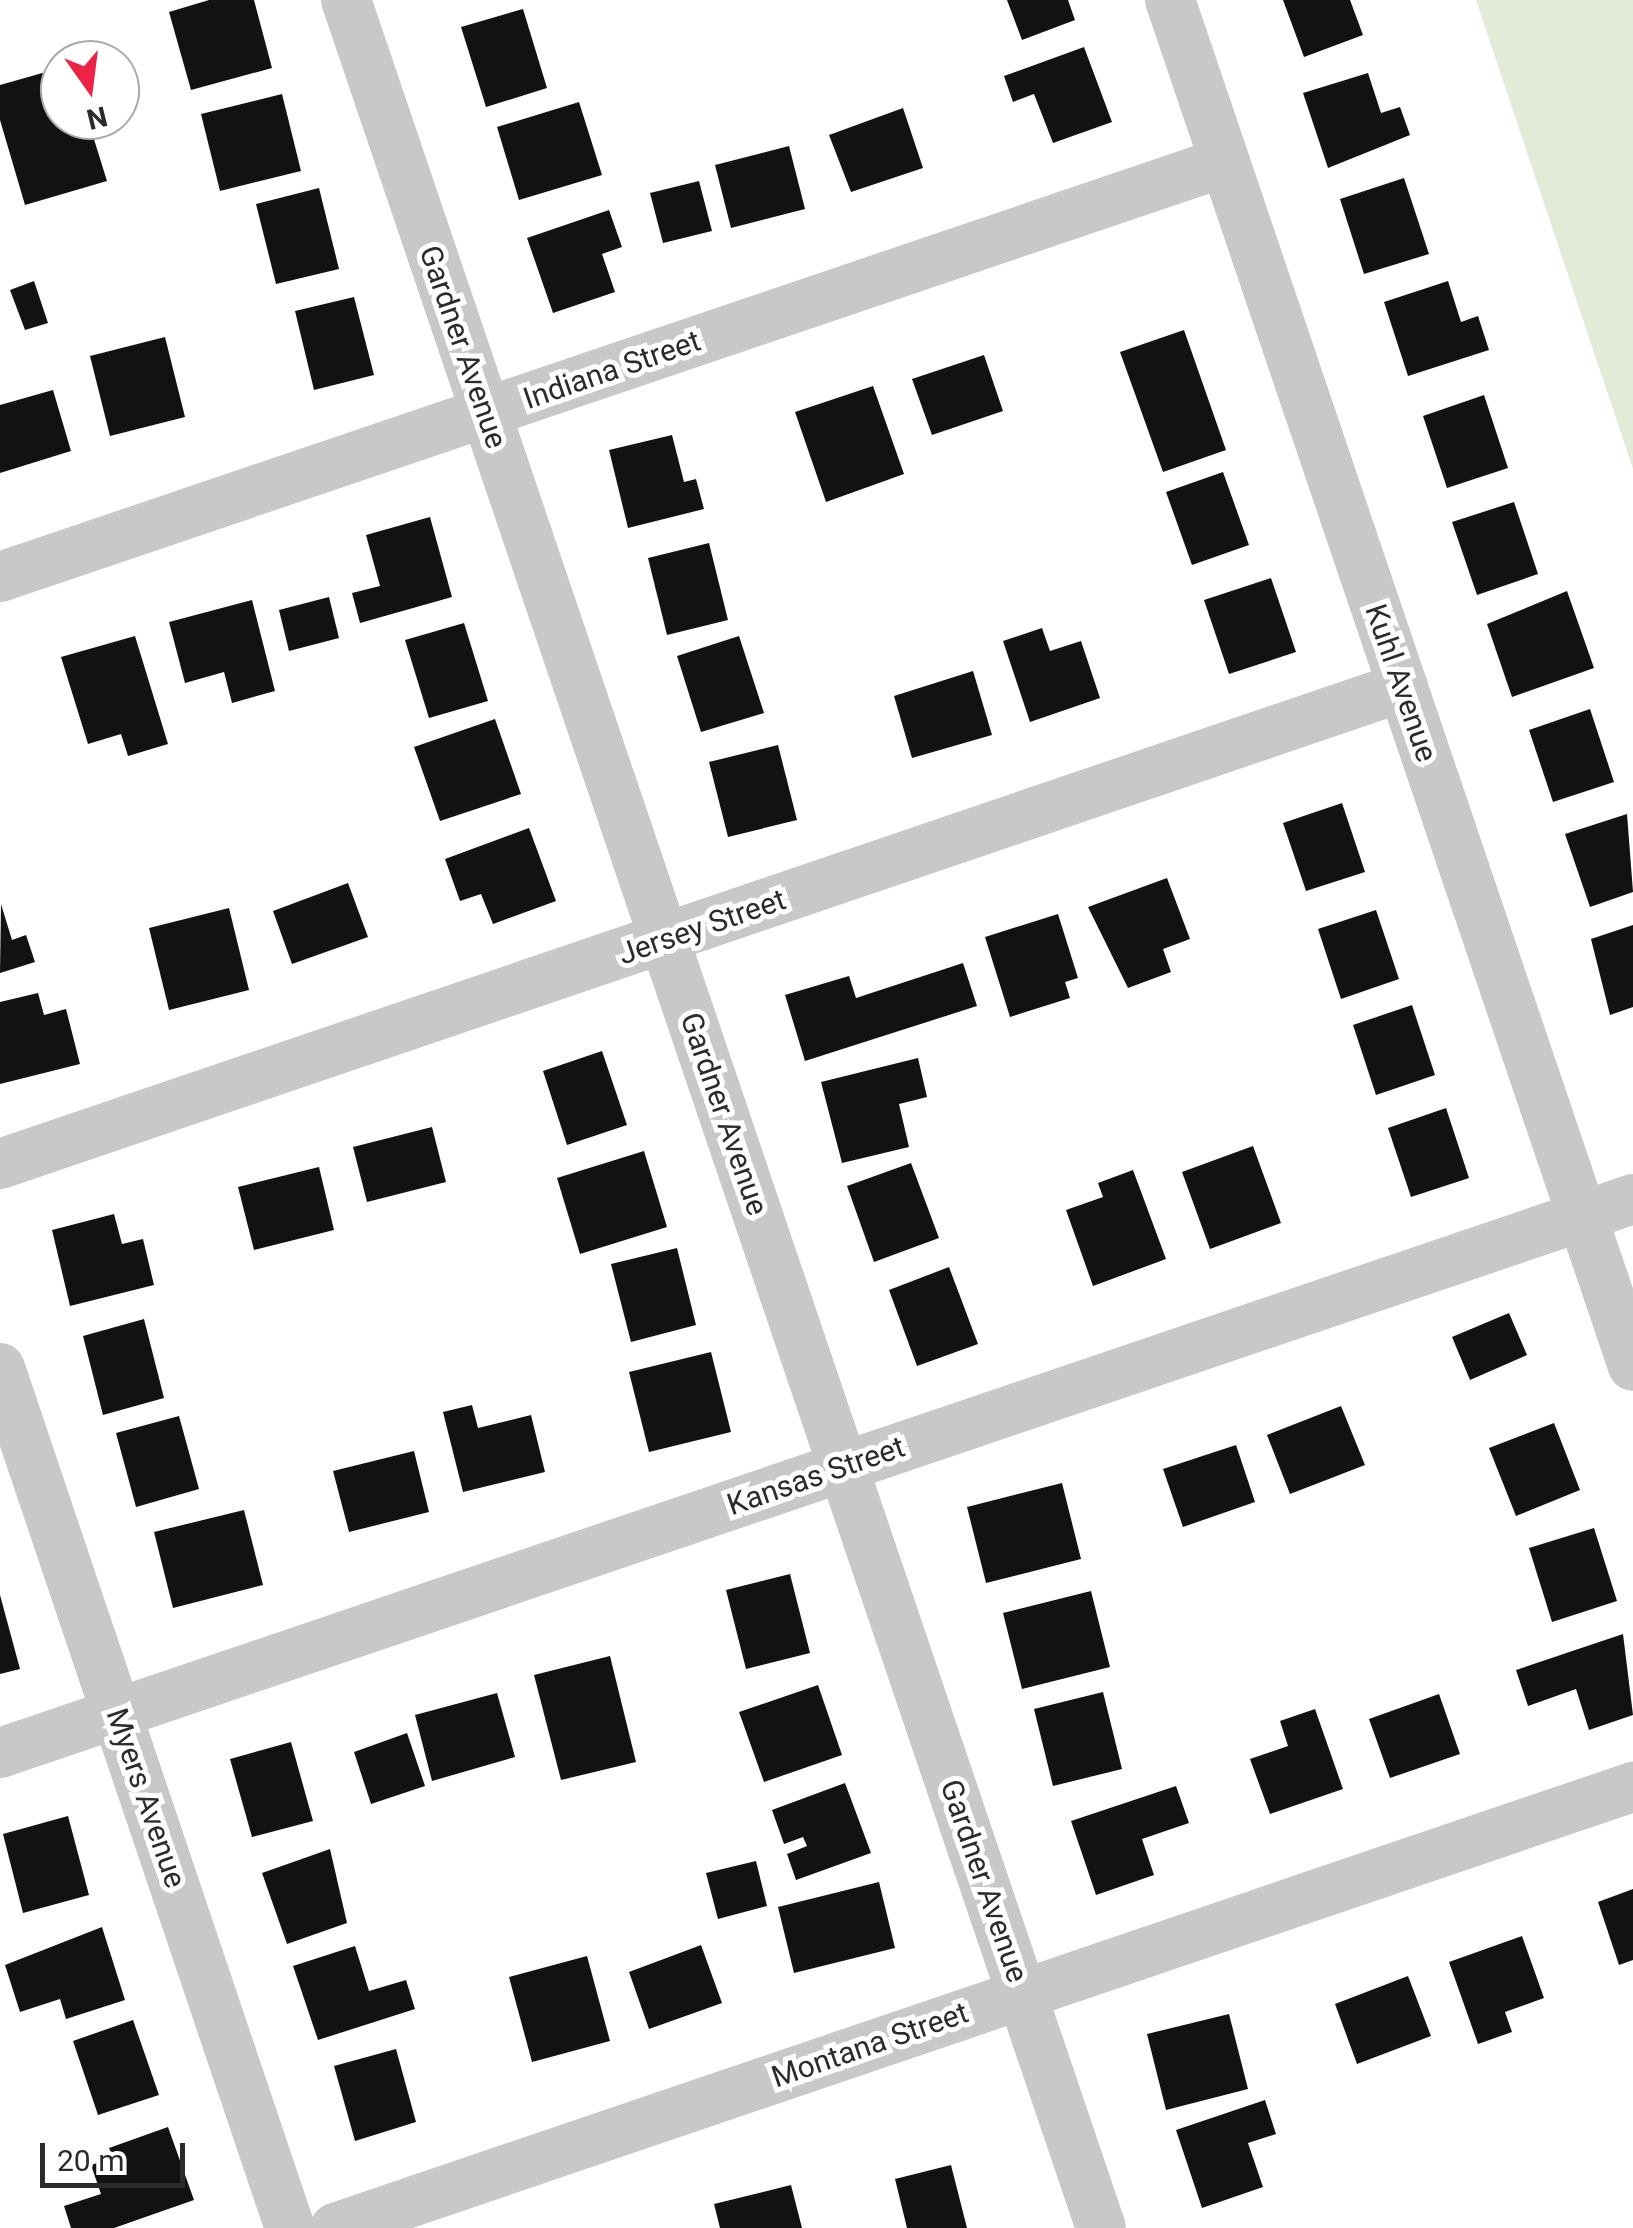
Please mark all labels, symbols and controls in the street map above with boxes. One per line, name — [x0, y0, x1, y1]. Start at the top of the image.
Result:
north arrow — [40, 40, 140, 140]
text: N — [83, 99, 110, 136]
street label: Gardner Avenue — [412, 241, 514, 453]
street label: Indiana Street — [519, 323, 705, 417]
street label: Kuhl Avenue — [1357, 599, 1445, 767]
street label: Jersey Street — [614, 882, 790, 972]
street label: Gardner Avenue — [673, 1008, 775, 1220]
street label: Kansas Street — [722, 1429, 910, 1523]
street label: Myers Avenue — [98, 1704, 194, 1892]
street label: Gardner Avenue — [933, 1775, 1035, 1987]
street label: Montana Street — [767, 1995, 973, 2095]
scale bar — [45, 2123, 190, 2185]
text: 20 m — [57, 2143, 124, 2178]

